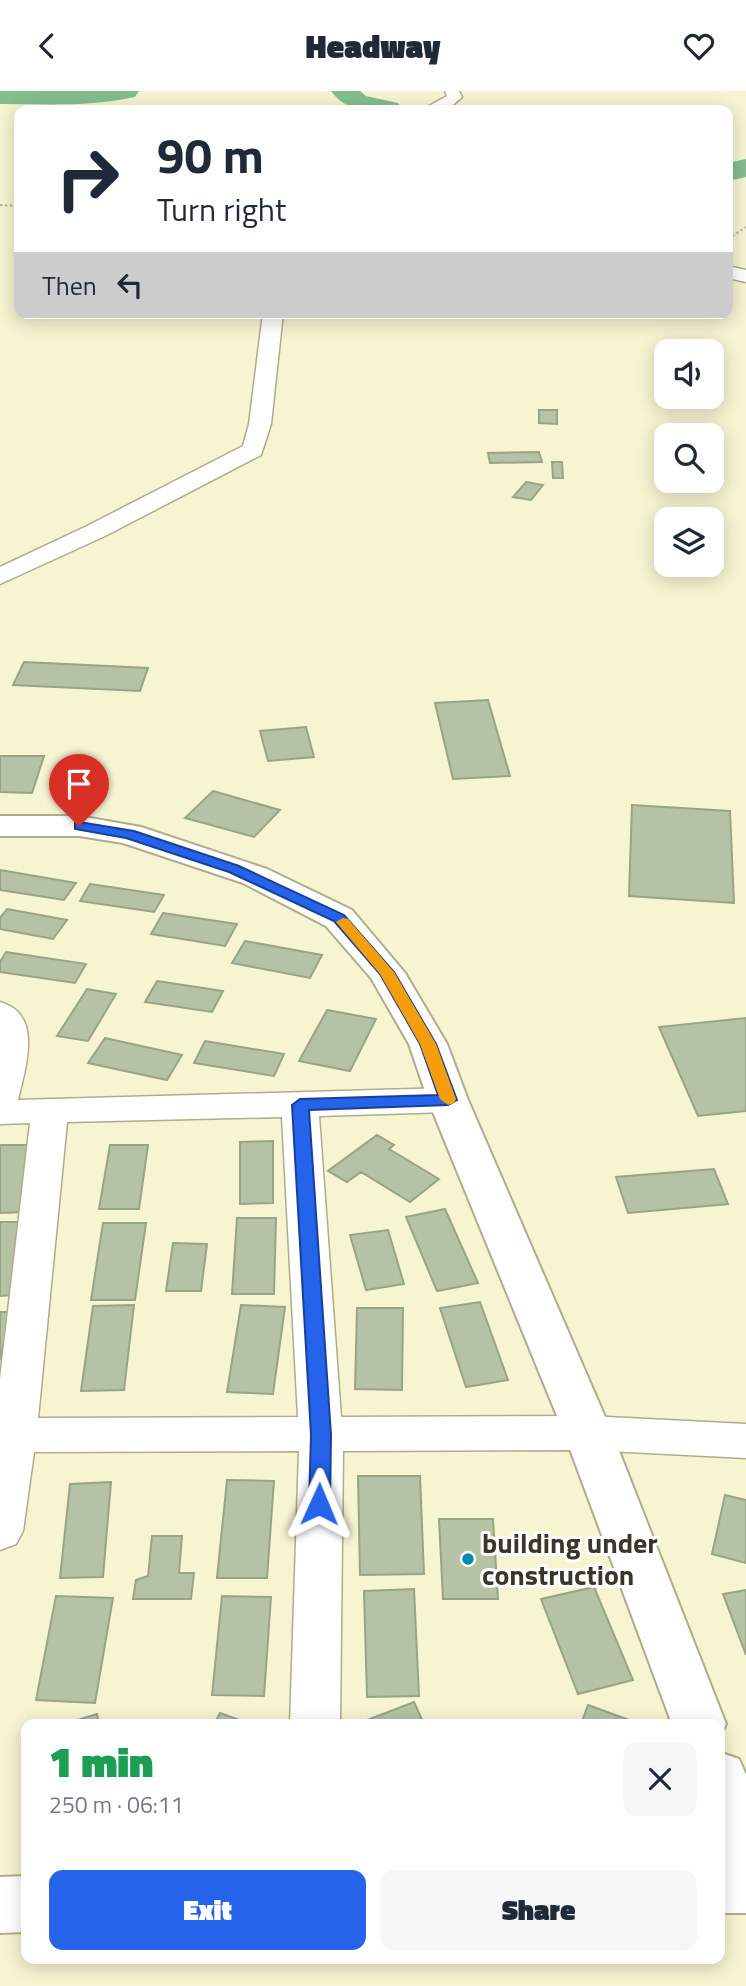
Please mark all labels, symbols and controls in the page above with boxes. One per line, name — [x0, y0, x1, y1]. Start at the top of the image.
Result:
text: Headway — [306, 22, 440, 70]
icon: back — [28, 27, 66, 65]
icon: heart — [680, 27, 718, 65]
text: 90 m — [157, 117, 264, 192]
icon: right — [42, 133, 133, 224]
text: Turn right — [157, 185, 286, 233]
text: Then — [42, 266, 97, 305]
icon: left — [111, 266, 149, 304]
map controls — [654, 339, 724, 577]
button: sound — [654, 339, 724, 409]
button: search — [654, 423, 724, 493]
button: layers — [654, 507, 724, 577]
pin — [49, 754, 109, 826]
icon: arrive — [60, 765, 98, 803]
position arrow — [282, 1467, 356, 1541]
place label: building under construction — [482, 1521, 658, 1596]
marker: building under construction — [460, 1551, 476, 1567]
text: 1 min — [49, 1729, 153, 1793]
button: close — [623, 1742, 697, 1816]
text: 250 m · 06:11 — [49, 1787, 184, 1822]
button: Exit — [49, 1870, 366, 1950]
button: Share — [380, 1870, 697, 1950]

